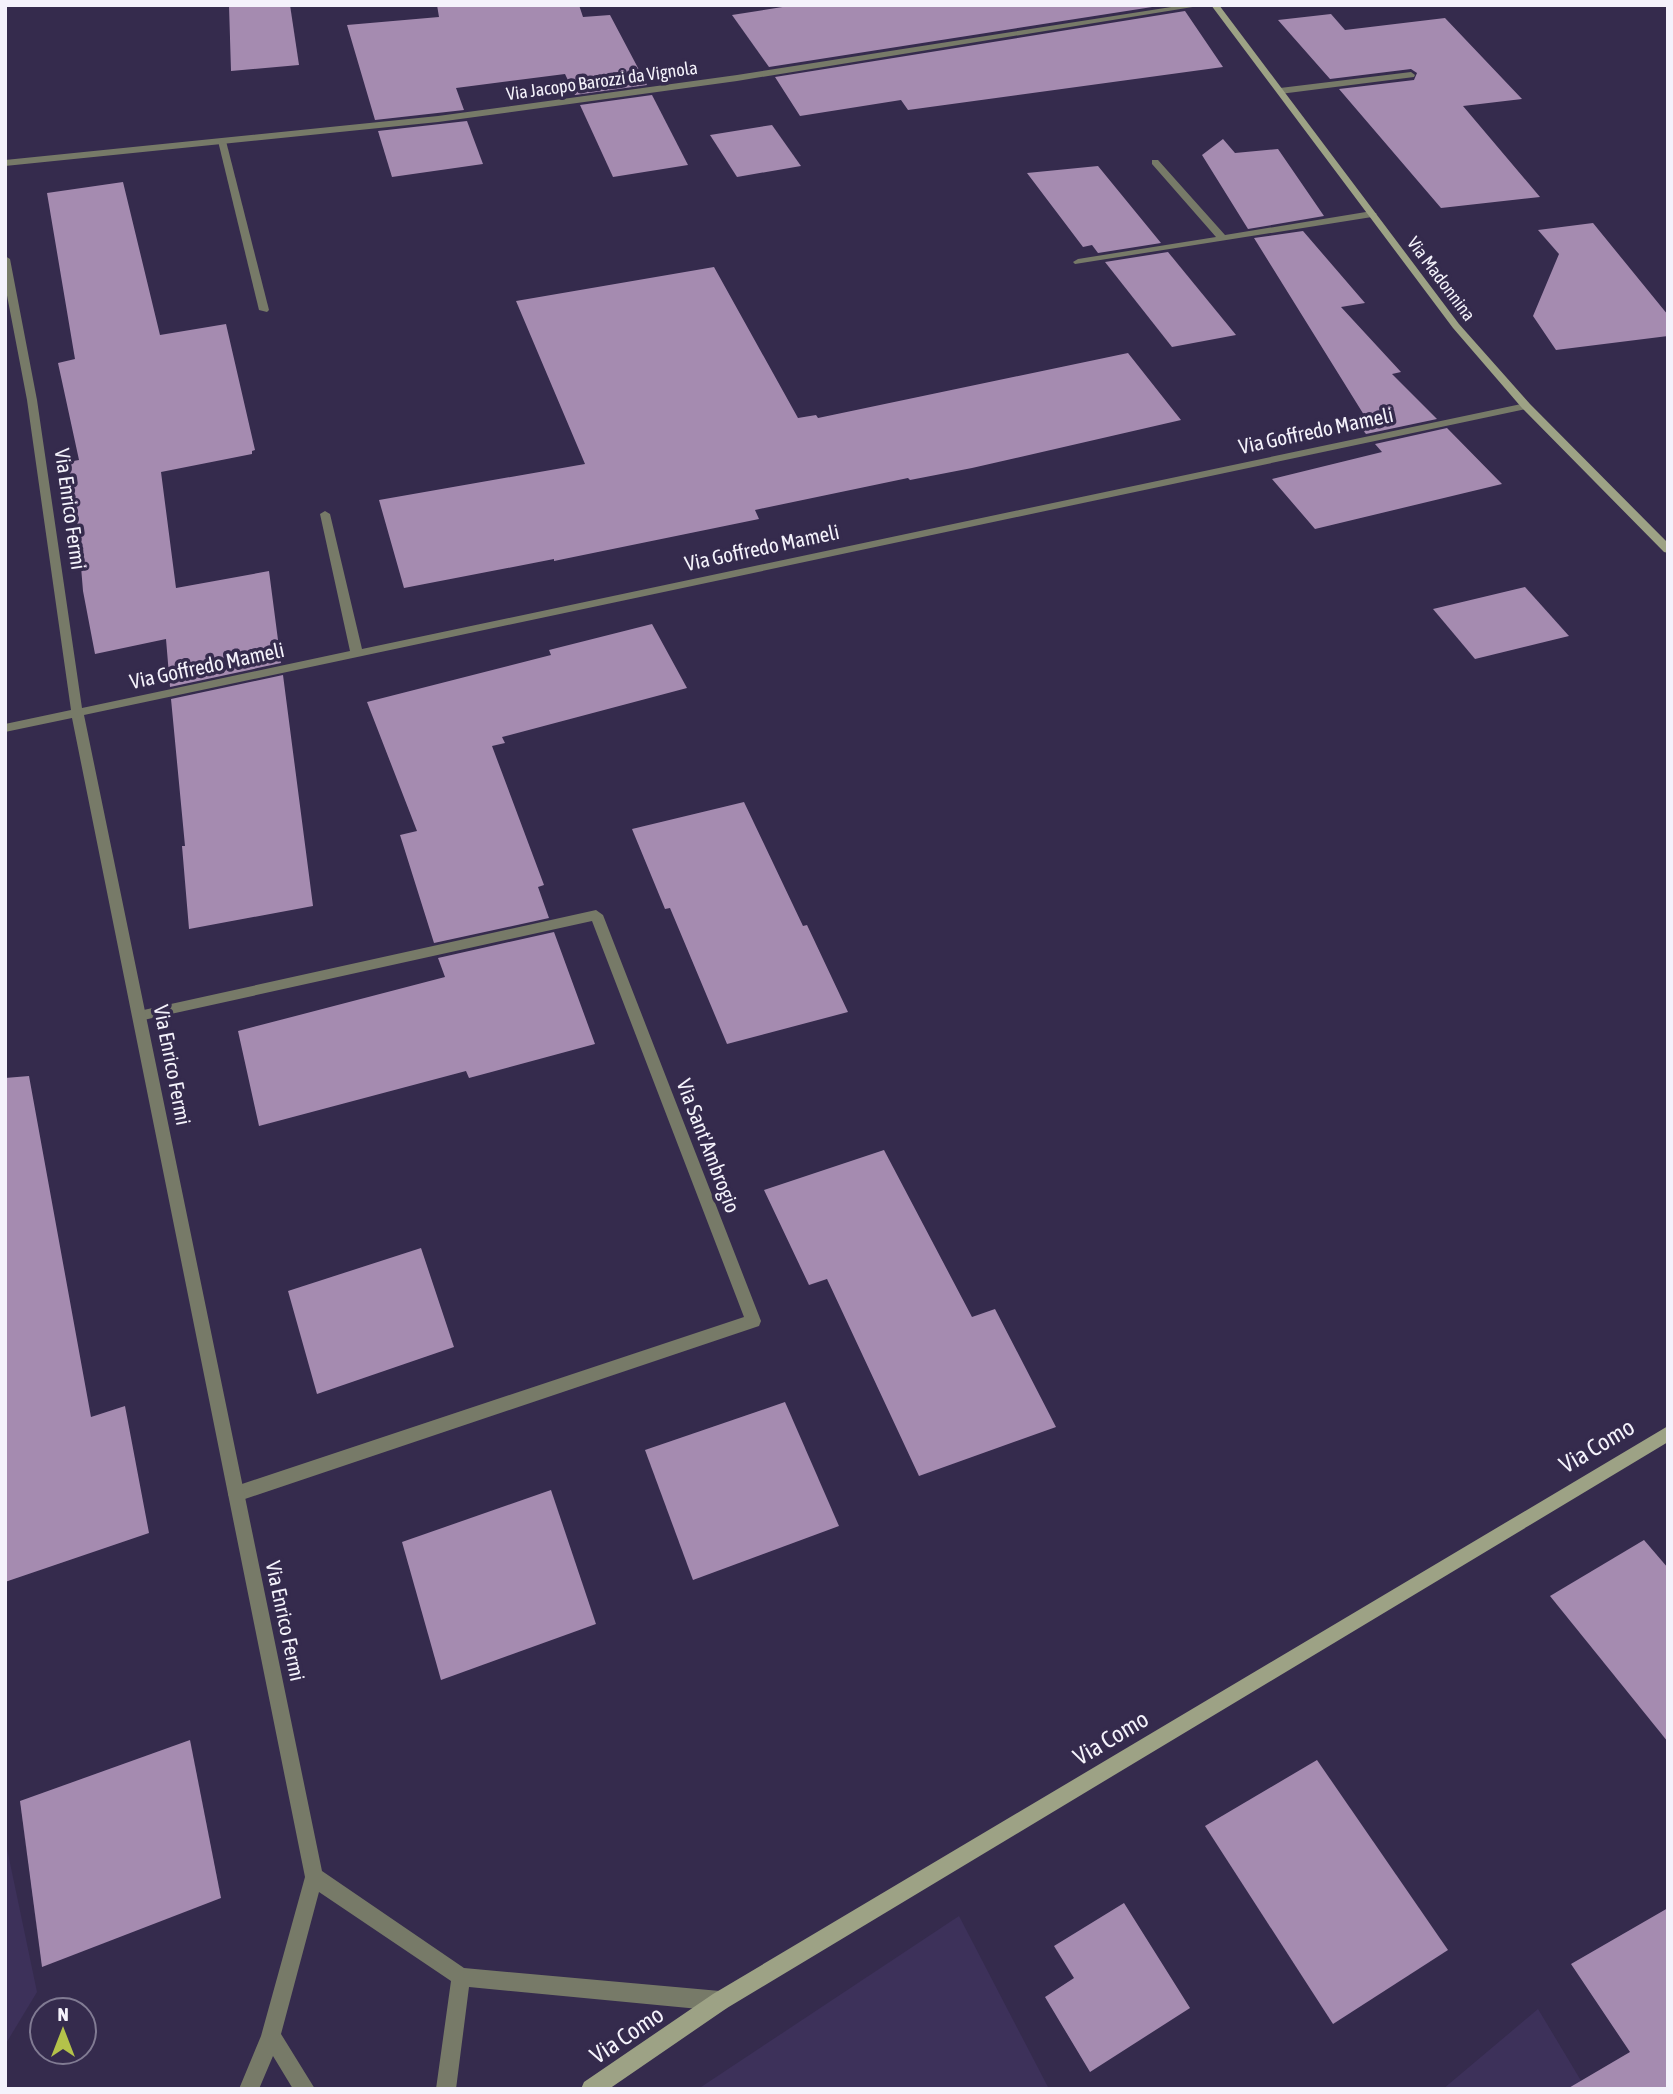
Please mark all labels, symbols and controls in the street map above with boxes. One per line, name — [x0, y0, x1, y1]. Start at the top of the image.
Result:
street label: Via Jacopo Barozzi da Vignola — [505, 57, 699, 104]
street label: Via Madonnina — [1403, 232, 1480, 325]
street label: Via Goffredo Mameli — [1236, 402, 1395, 458]
street label: Via Enrico Fermi — [51, 447, 91, 571]
street label: Via Goffredo Mameli — [682, 519, 841, 575]
street label: Via Goffredo Mameli — [127, 637, 286, 693]
street label: Via Enrico Fermi — [150, 1003, 196, 1127]
street label: Via Sant'Ambrogio — [672, 1075, 745, 1216]
street label: Via Como — [1554, 1413, 1639, 1478]
street label: Via Enrico Fermi — [262, 1559, 310, 1683]
street label: Via Como — [1068, 1705, 1153, 1770]
north arrow — [28, 1996, 98, 2066]
street label: Via Como — [585, 2000, 668, 2069]
text: N — [57, 2003, 69, 2025]

